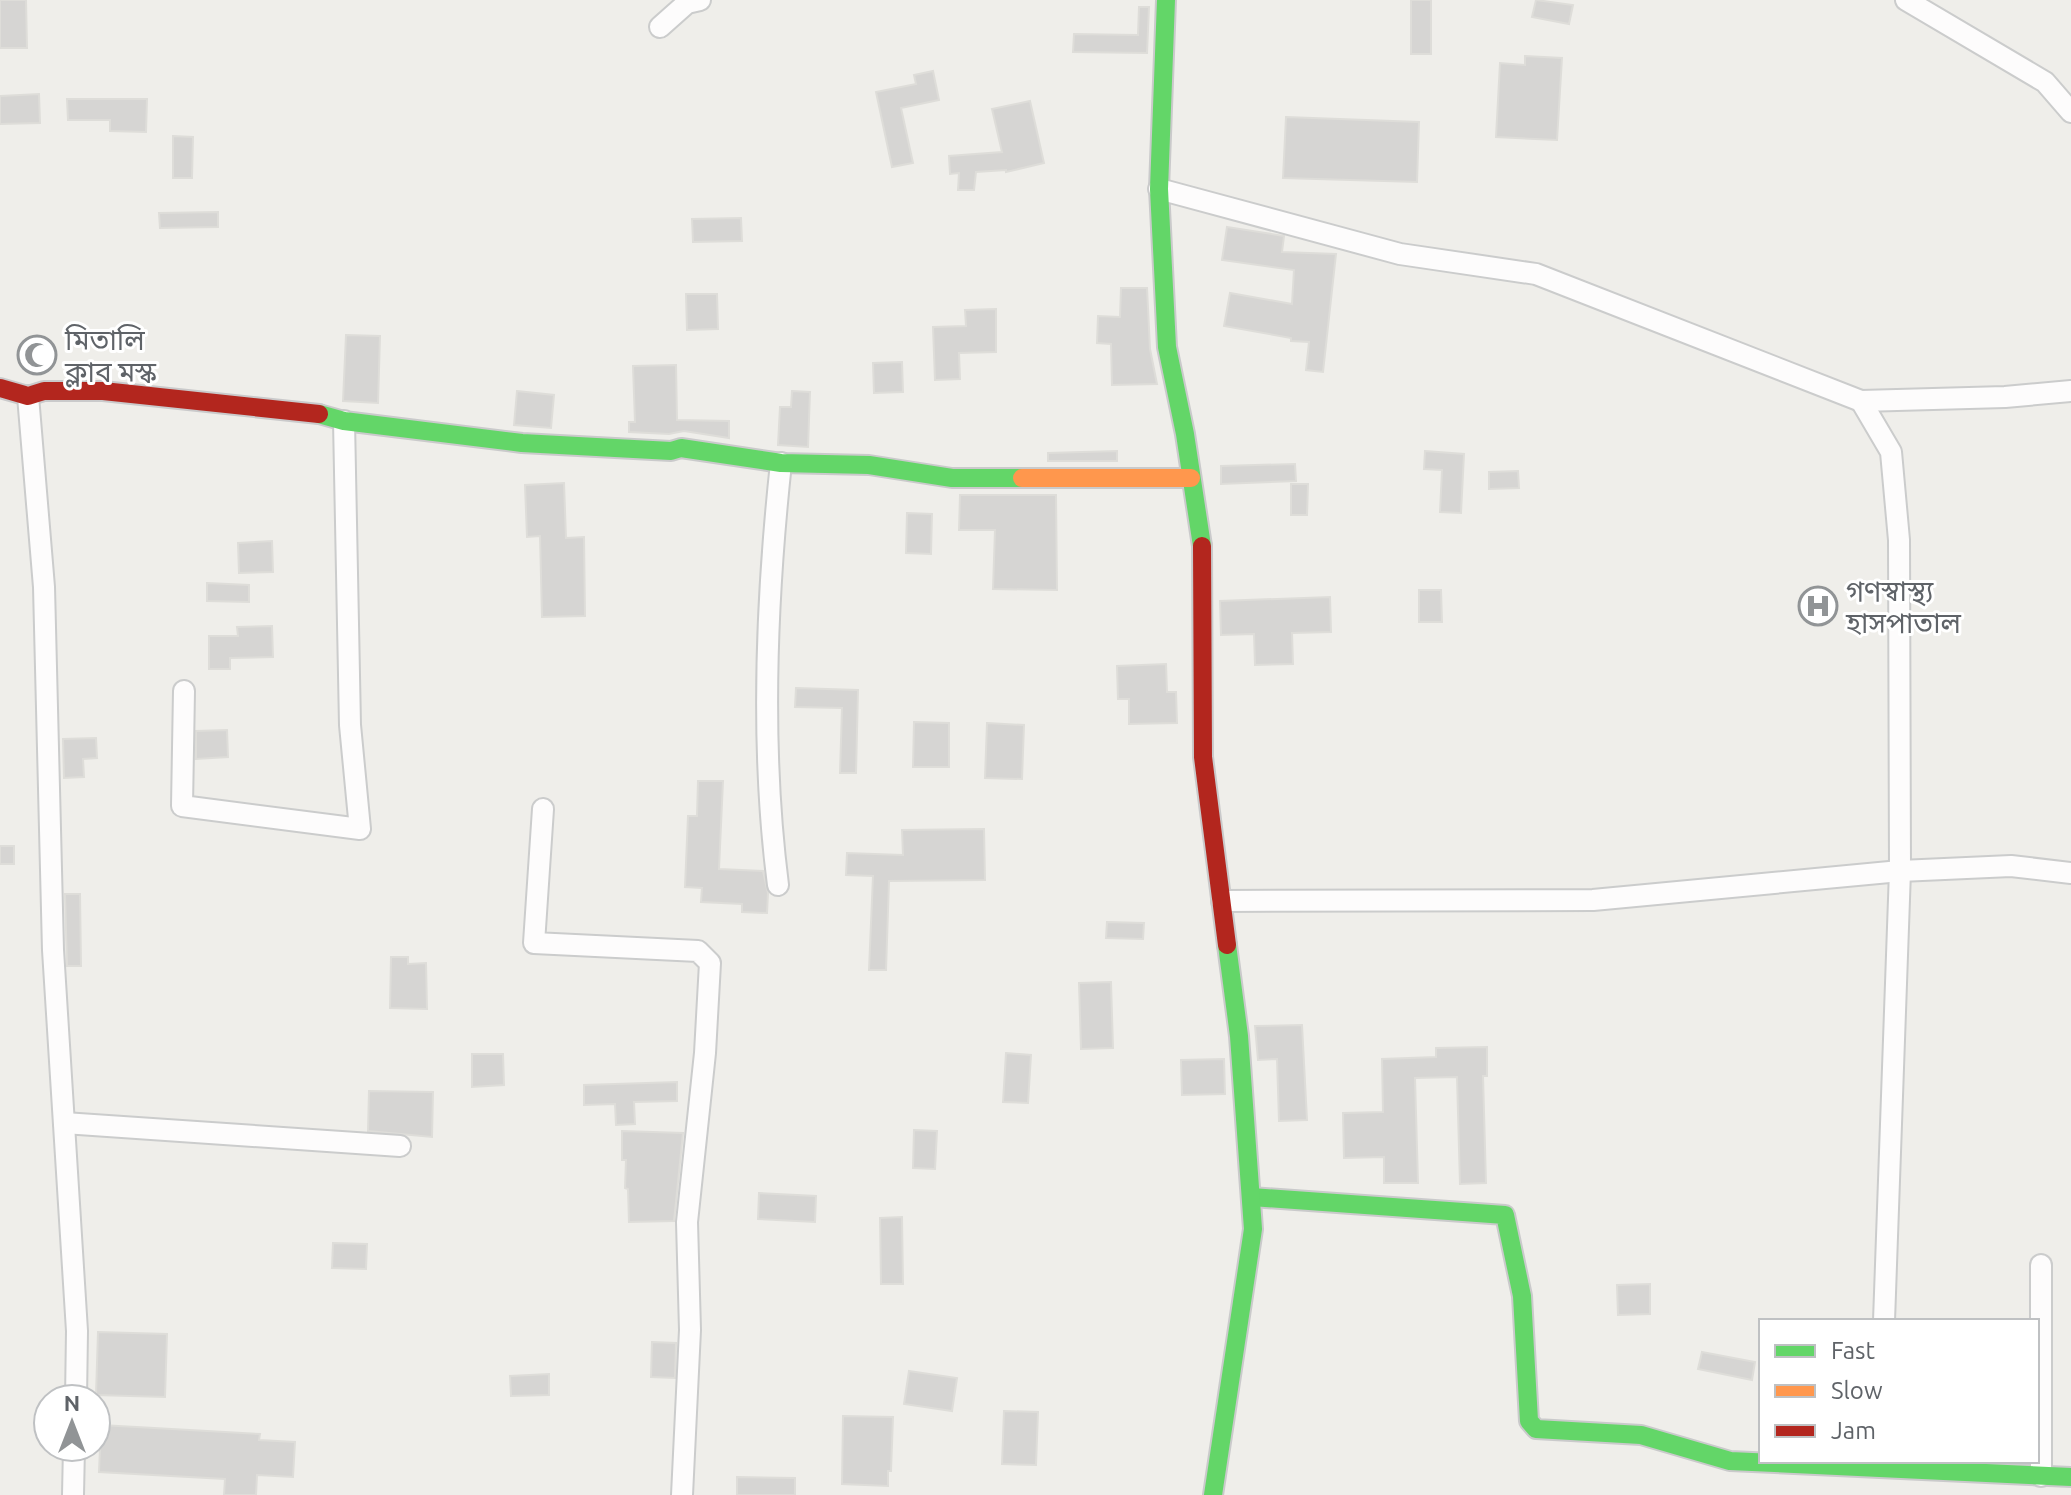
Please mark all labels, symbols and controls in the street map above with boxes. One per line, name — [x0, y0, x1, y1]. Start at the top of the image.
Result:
place label: মিতালি ক্লাব মস্ক — [64, 324, 157, 388]
mosque icon: মিতালি ক্লাব মস্ক — [16, 334, 58, 376]
place label: গণস্বাস্থ্য হাসপাতাল — [1845, 575, 1962, 638]
hospital icon: গণস্বাস্থ্য হাসপাতাল — [1797, 585, 1839, 627]
legend — [1759, 1319, 2039, 1463]
text: Fast — [1831, 1337, 1875, 1364]
text: Slow — [1831, 1377, 1883, 1404]
north arrow — [32, 1383, 112, 1463]
text: N — [64, 1390, 80, 1415]
text: Jam — [1831, 1417, 1876, 1444]

